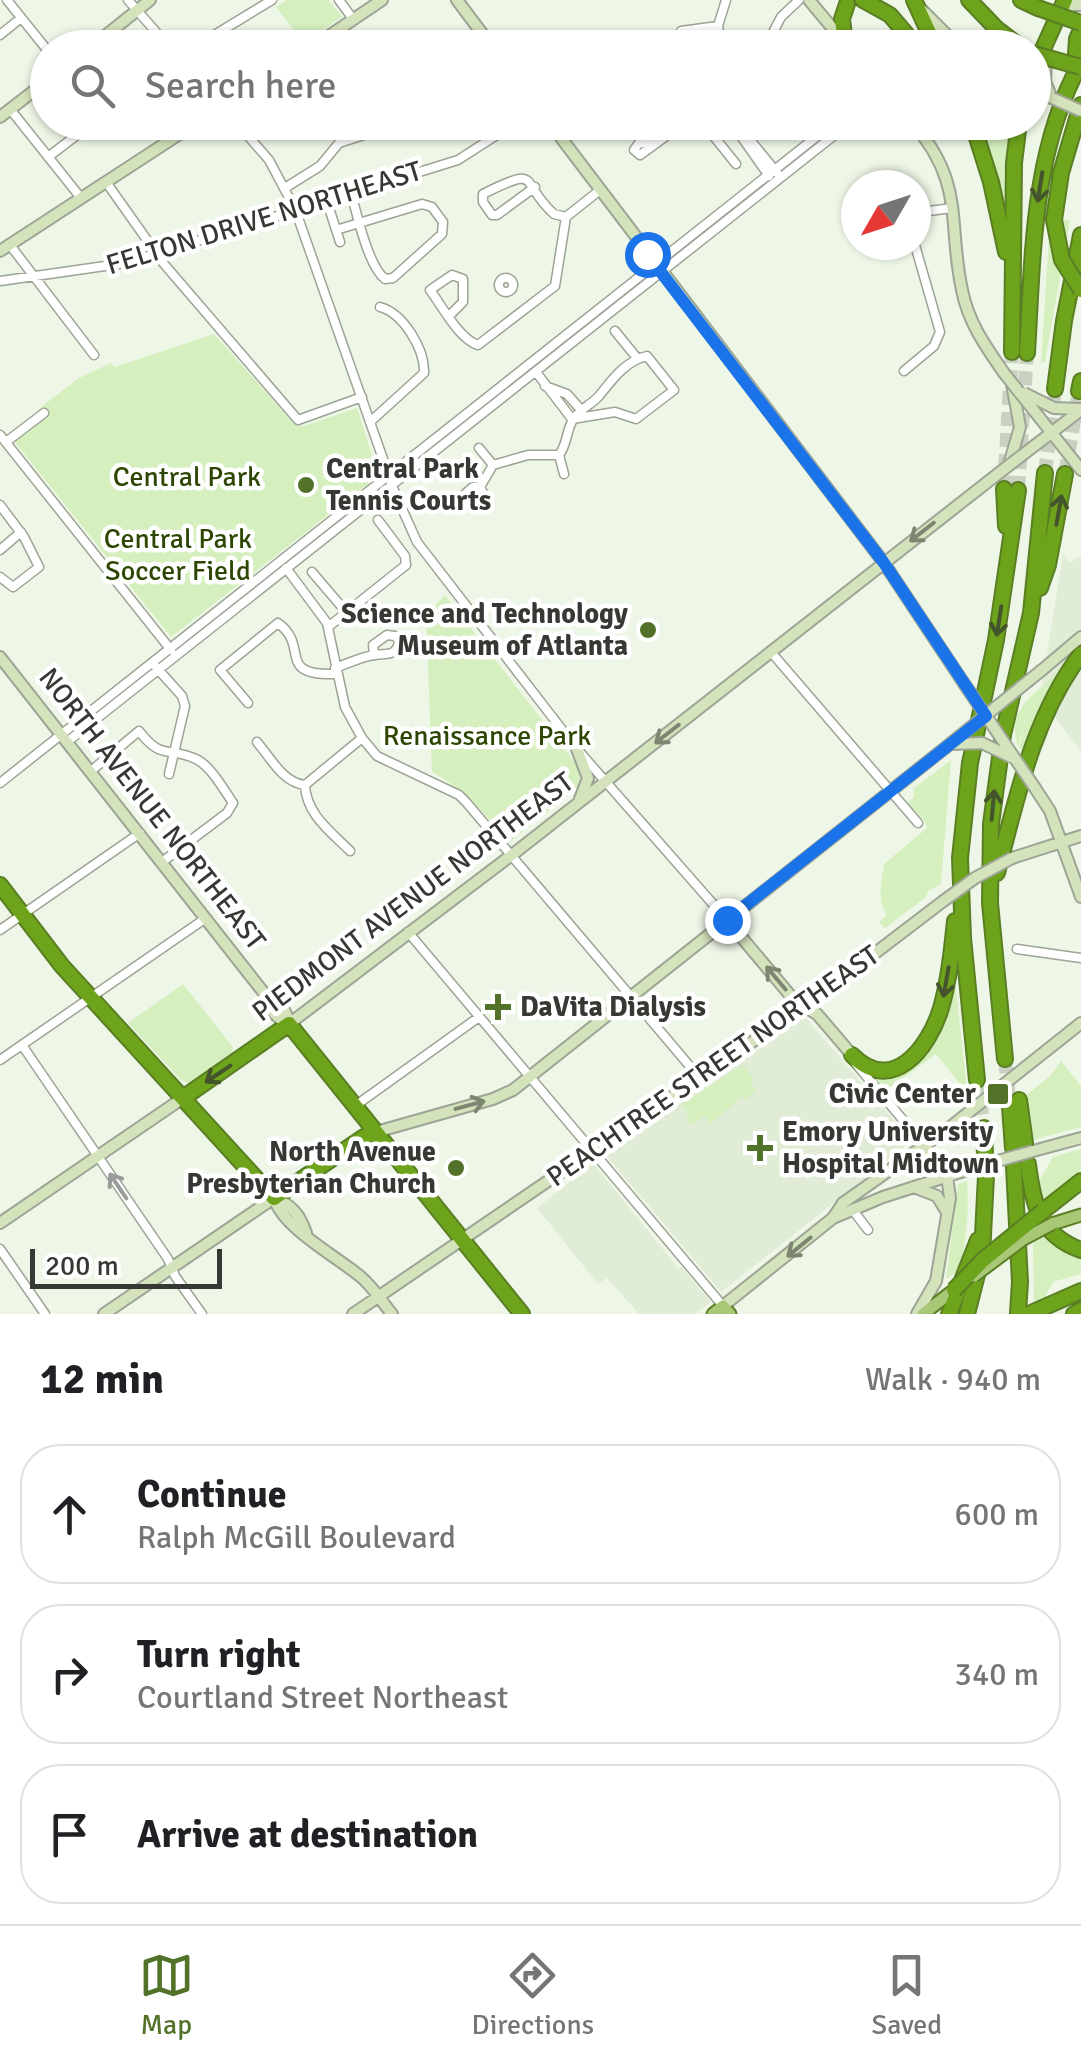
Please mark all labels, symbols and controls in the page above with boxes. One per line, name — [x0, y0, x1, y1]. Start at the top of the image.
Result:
search box — [30, 30, 1051, 140]
icon: search — [65, 58, 120, 113]
text: Search here — [145, 62, 337, 109]
street label: FELTON DRIVE NORTHEAST — [102, 154, 426, 282]
north arrow — [841, 170, 931, 260]
one-way arrow — [1030, 170, 1049, 203]
route start — [625, 232, 671, 278]
place label: Central Park Tennis Courts — [326, 452, 491, 518]
park label: Central Park — [113, 460, 261, 494]
marker: Central Park Tennis Courts — [295, 474, 317, 496]
one-way arrow — [1050, 494, 1069, 527]
one-way arrow — [910, 521, 936, 543]
park label: Central Park Soccer Field — [104, 522, 252, 588]
place label: Science and Technology Museum of Atlanta — [341, 597, 628, 663]
one-way arrow — [990, 604, 1008, 637]
marker: Science and Technology Museum of Atlanta — [637, 619, 659, 641]
street label: NORTH AVENUE NORTHEAST — [31, 661, 273, 957]
park label: Renaissance Park — [383, 719, 591, 753]
one-way arrow — [654, 723, 681, 744]
street label: PIEDMONT AVENUE NORTHEAST — [246, 765, 581, 1029]
one-way arrow — [983, 790, 1002, 822]
route end — [705, 898, 751, 944]
street label: PEACHTREE STREET NORTHEAST — [540, 938, 886, 1194]
one-way arrow — [765, 965, 787, 991]
one-way arrow — [936, 965, 955, 998]
place label: DaVita Dialysis — [520, 990, 706, 1024]
marker: DaVita Dialysis — [485, 994, 511, 1020]
one-way arrow — [204, 1063, 232, 1084]
place label: Civic Center — [829, 1077, 977, 1111]
marker: Civic Center — [985, 1081, 1011, 1107]
one-way arrow — [454, 1095, 485, 1114]
place label: Emory University Hospital Midtown — [782, 1115, 999, 1181]
place label: North Avenue Presbyterian Church — [186, 1135, 436, 1201]
marker: Emory University Hospital Midtown — [747, 1135, 773, 1161]
marker: North Avenue Presbyterian Church — [445, 1157, 467, 1179]
one-way arrow — [108, 1173, 129, 1201]
one-way arrow — [786, 1235, 812, 1257]
scale bar — [30, 1244, 222, 1288]
text: 200 m — [45, 1249, 119, 1283]
text: 12 min — [40, 1354, 164, 1405]
text: Walk · 940 m — [865, 1360, 1041, 1399]
text: Continue — [137, 1471, 287, 1518]
icon: ahead — [42, 1487, 97, 1542]
text: 600 m — [955, 1495, 1039, 1534]
text: Ralph McGill Boulevard — [137, 1518, 456, 1557]
text: Turn right — [137, 1631, 301, 1678]
icon: right — [42, 1647, 97, 1702]
text: 340 m — [955, 1655, 1039, 1694]
text: Courtland Street Northeast — [137, 1678, 508, 1717]
icon: arrive — [42, 1807, 97, 1862]
text: Arrive at destination — [137, 1811, 478, 1858]
tab: Map — [139, 1948, 194, 2042]
tab: Directions — [472, 1948, 594, 2042]
tab: Saved — [872, 1948, 942, 2042]

